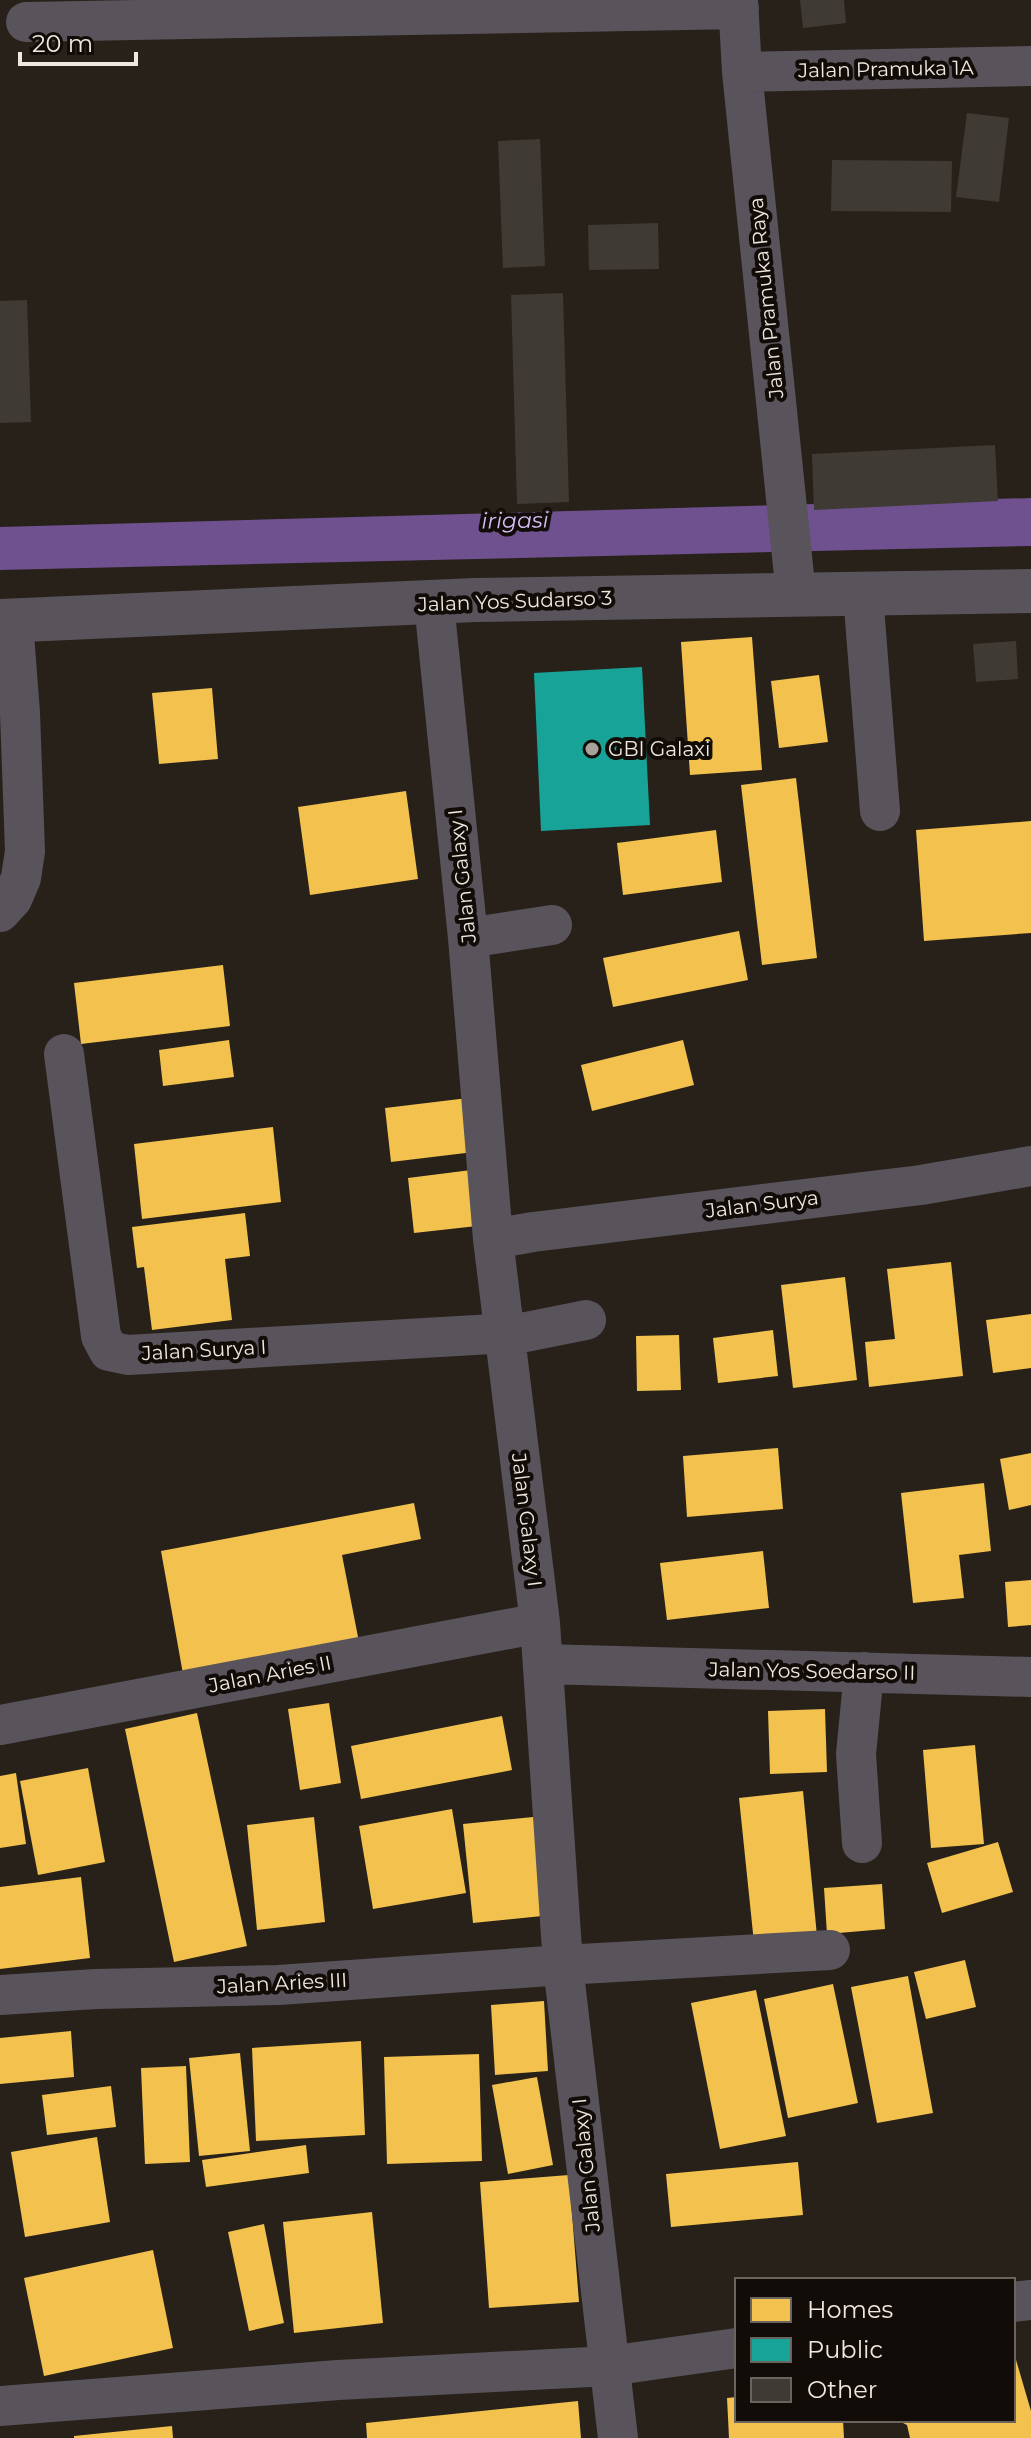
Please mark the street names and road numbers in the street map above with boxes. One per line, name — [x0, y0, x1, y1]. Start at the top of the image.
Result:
street label: Jalan Pramuka 1A — [797, 55, 975, 83]
street label: Jalan Pramuka Raya — [743, 196, 789, 401]
street label: Jalan Yos Sudarso 3 — [416, 586, 613, 616]
street label: Jalan Galaxy I — [443, 808, 481, 945]
street label: Jalan Surya — [703, 1185, 820, 1223]
street label: Jalan Surya I — [140, 1335, 267, 1365]
street label: Jalan Galaxy I — [507, 1451, 547, 1588]
street label: Jalan Aries II — [206, 1650, 333, 1698]
street label: Jalan Yos Soedarso II — [707, 1657, 916, 1685]
street label: Jalan Aries III — [215, 1968, 348, 1998]
street label: Jalan Galaxy I — [567, 2097, 605, 2234]

